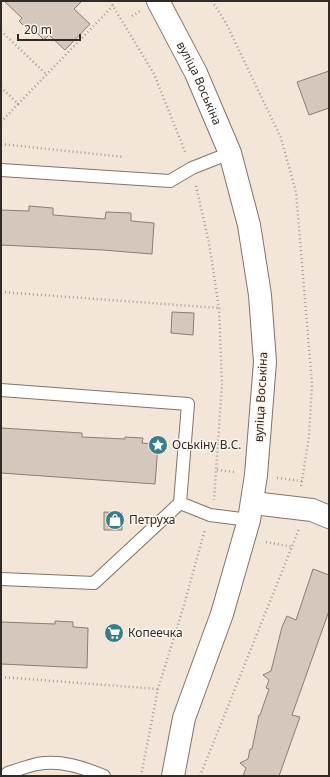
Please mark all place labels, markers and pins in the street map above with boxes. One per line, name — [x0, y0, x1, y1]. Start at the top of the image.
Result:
place icon: Оськіну В.С. — [147, 434, 169, 456]
place label: Оськіну В.С. — [172, 436, 242, 453]
shop icon: Петруха — [104, 509, 126, 531]
place label: Петруха — [129, 511, 175, 528]
supermarket icon: Копеечка — [103, 622, 125, 644]
place label: Копеечка — [128, 624, 183, 641]

